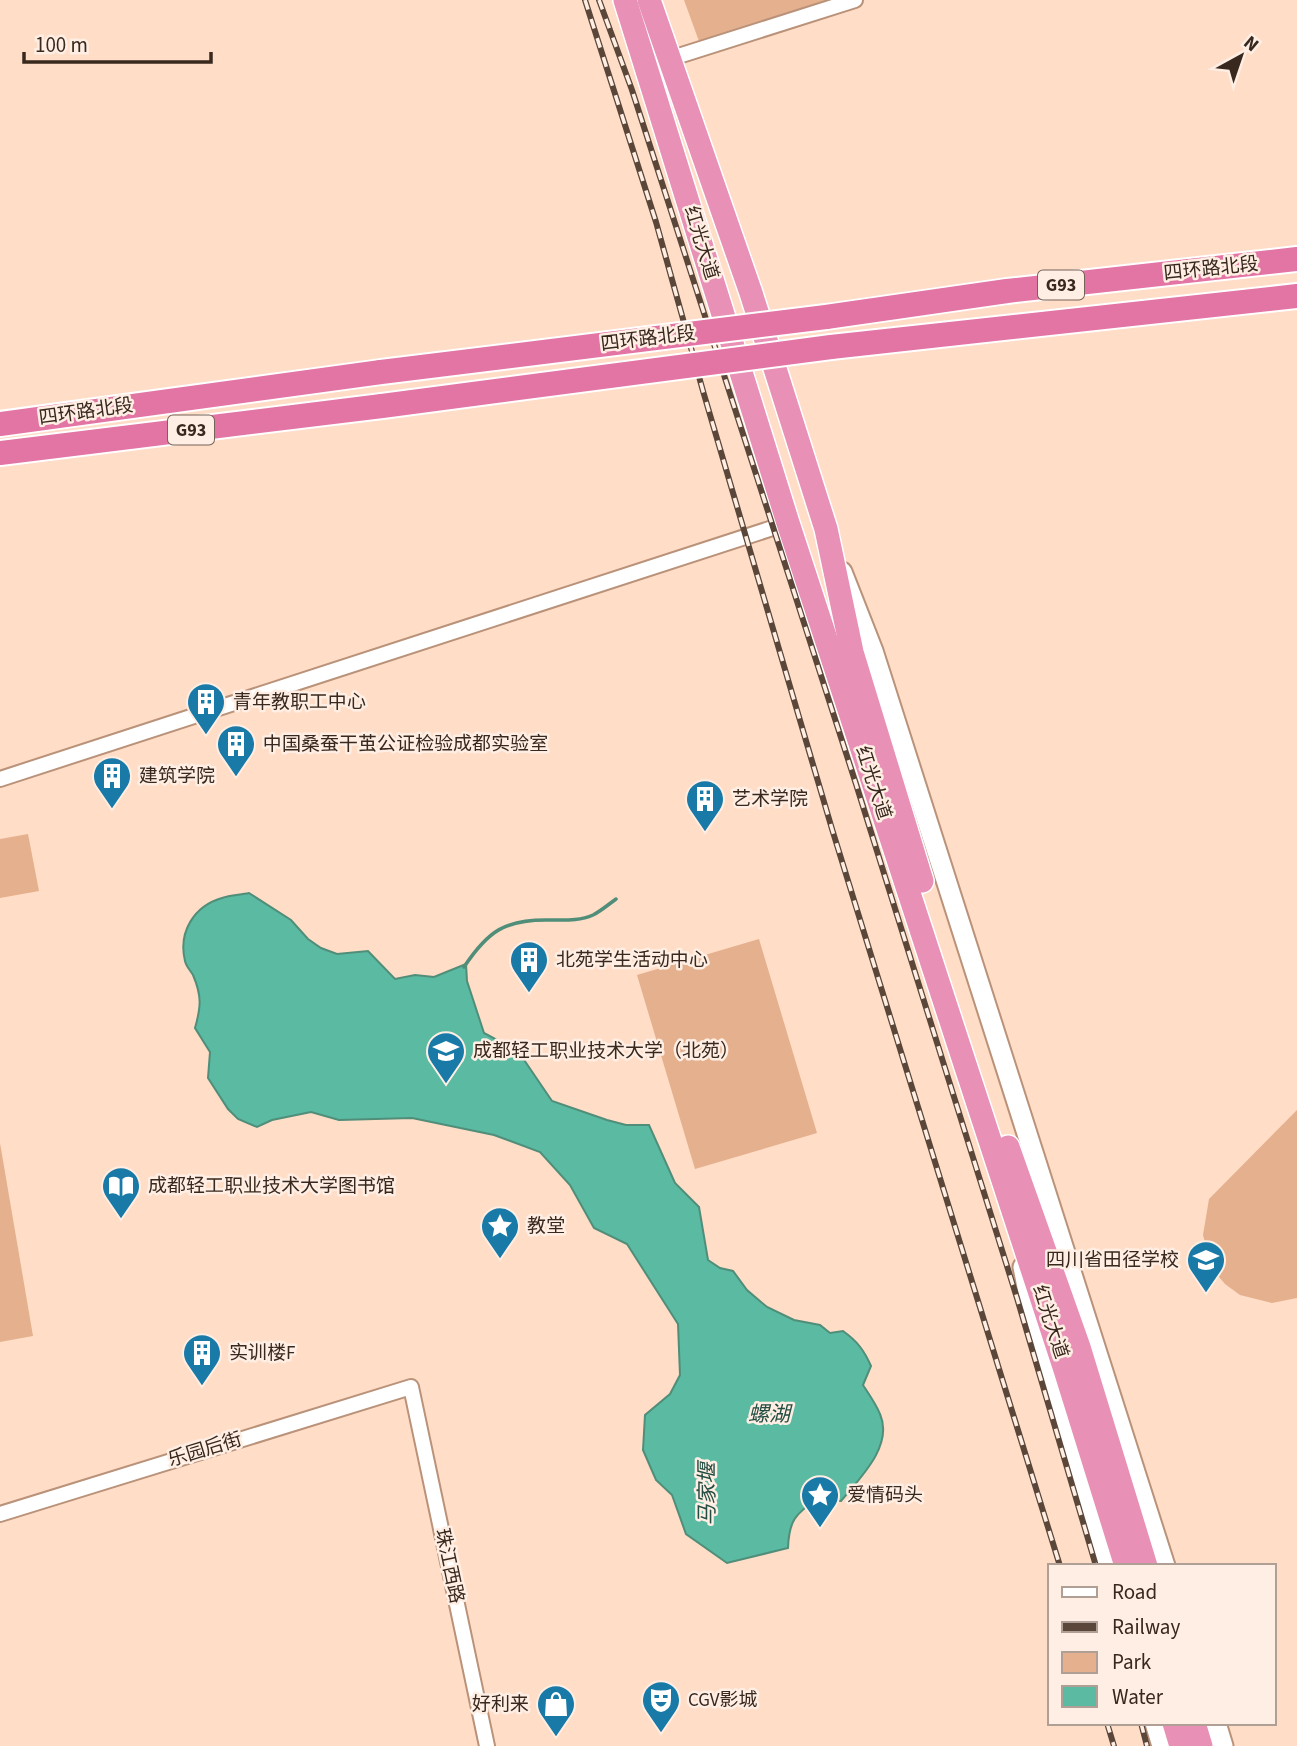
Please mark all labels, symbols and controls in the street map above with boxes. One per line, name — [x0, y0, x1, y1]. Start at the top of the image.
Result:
scale bar — [24, 21, 212, 65]
north arrow — [1206, 21, 1276, 91]
text: 100 m — [35, 30, 88, 60]
text: N — [1237, 30, 1264, 59]
street label: 红光大道 — [677, 203, 725, 283]
street label: 四环路北段 — [1162, 251, 1260, 287]
road number: G93 — [1038, 270, 1084, 300]
street label: 四环路北段 — [599, 320, 697, 358]
street label: 四环路北段 — [37, 392, 135, 432]
road number: G93 — [168, 416, 214, 444]
building icon: 青年教职工中心 — [185, 681, 227, 736]
place label: 青年教职工中心 — [233, 689, 366, 716]
building icon: 中国桑蚕干茧公证检验成都实验室 — [215, 723, 257, 778]
place label: 中国桑蚕干茧公证检验成都实验室 — [263, 731, 548, 758]
street label: 红光大道 — [848, 743, 898, 823]
building icon: 建筑学院 — [91, 755, 133, 810]
place label: 建筑学院 — [139, 763, 215, 790]
building icon: 艺术学院 — [684, 778, 726, 833]
place label: 艺术学院 — [732, 786, 808, 813]
building icon: 北苑学生活动中心 — [508, 939, 550, 994]
place label: 北苑学生活动中心 — [556, 947, 708, 974]
school or university icon: 成都轻工职业技术大学（北苑） — [425, 1030, 467, 1085]
place label: 成都轻工职业技术大学（北苑） — [473, 1038, 739, 1065]
library icon: 成都轻工职业技术大学图书馆 — [100, 1165, 142, 1220]
place label: 成都轻工职业技术大学图书馆 — [148, 1173, 395, 1200]
place icon: 教堂 — [479, 1205, 521, 1260]
place label: 教堂 — [527, 1213, 565, 1240]
school or university icon: 四川省田径学校 — [1185, 1239, 1227, 1294]
place label: 四川省田径学校 — [1046, 1247, 1179, 1274]
street label: 红光大道 — [1025, 1282, 1075, 1362]
building icon: 实训楼F — [181, 1332, 223, 1387]
place label: 实训楼F — [229, 1340, 295, 1367]
water label: 螺湖 — [748, 1399, 793, 1429]
street label: 乐园后街 — [165, 1426, 245, 1474]
water label: 马家堰 — [692, 1460, 722, 1526]
place icon: 爱情码头 — [799, 1474, 841, 1529]
place label: 爱情码头 — [847, 1482, 923, 1509]
street label: 珠江西路 — [428, 1526, 470, 1606]
legend — [1048, 1564, 1276, 1725]
text: Road — [1112, 1577, 1157, 1607]
text: Railway — [1112, 1612, 1180, 1642]
text: Park — [1112, 1647, 1152, 1677]
theatre icon: CGV影城 — [640, 1679, 682, 1734]
text: Water — [1112, 1682, 1164, 1712]
shop icon: 好利来 — [535, 1683, 577, 1738]
place label: CGV影城 — [688, 1687, 758, 1714]
place label: 好利来 — [472, 1691, 529, 1718]

